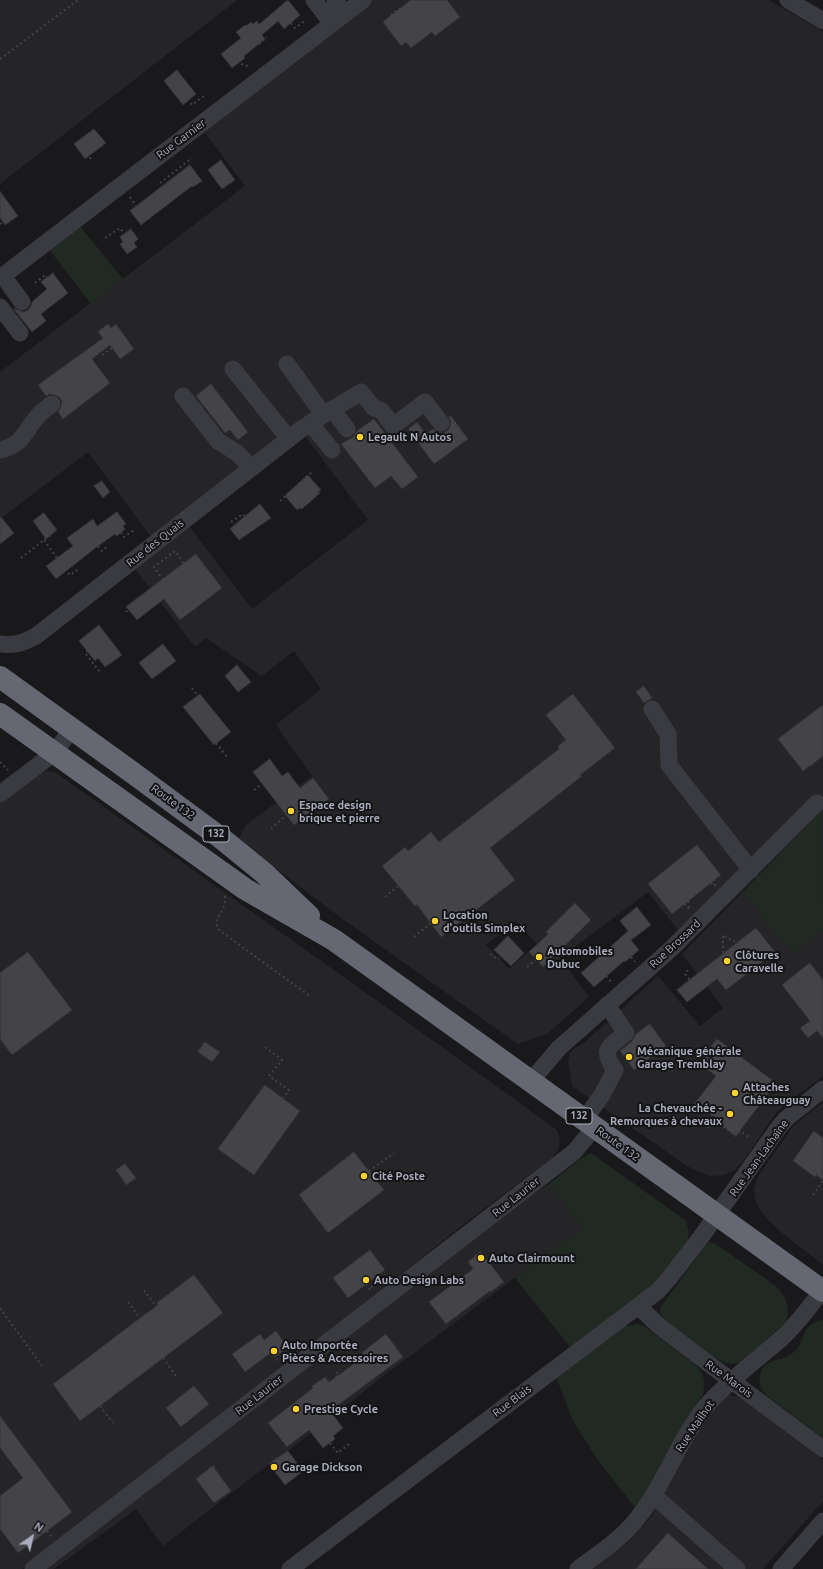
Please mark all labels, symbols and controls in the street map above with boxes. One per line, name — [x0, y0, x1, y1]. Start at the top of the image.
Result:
street label: Rue Garnier — [154, 116, 208, 162]
place label: Legault N Autos — [368, 430, 451, 444]
marker: Legault N Autos — [355, 432, 365, 442]
street label: Rue des Quais — [124, 516, 186, 570]
street label: Route 132 — [148, 782, 198, 822]
place label: Espace design brique et pierre — [299, 798, 380, 824]
marker: Espace design brique et pierre — [286, 806, 296, 816]
road number: 132 — [203, 826, 229, 842]
place label: Location d'outils Simplex — [443, 908, 525, 934]
marker: Location d'outils Simplex — [430, 916, 440, 926]
street label: Rue Brossard — [647, 917, 703, 971]
place label: Automobiles Dubuc — [547, 944, 613, 970]
place label: Clôtures Caravelle — [735, 948, 783, 974]
marker: Automobiles Dubuc — [534, 952, 544, 962]
marker: Clôtures Caravelle — [722, 956, 732, 966]
place label: Mécanique générale Garage Tremblay — [637, 1044, 741, 1070]
marker: Mécanique générale Garage Tremblay — [624, 1052, 634, 1062]
place label: Attaches Châteauguay — [743, 1080, 810, 1106]
marker: Attaches Châteauguay — [730, 1088, 740, 1098]
place label: La Chevauchée - Remorques à chevaux — [610, 1101, 722, 1127]
road number: 132 — [566, 1108, 592, 1124]
marker: La Chevauchée - Remorques à chevaux — [725, 1109, 735, 1119]
street label: Rue Jean-Lachaîne — [727, 1117, 791, 1199]
street label: Route 132 — [593, 1124, 643, 1164]
place label: Cité Poste — [372, 1169, 425, 1183]
marker: Cité Poste — [359, 1171, 369, 1181]
street label: Rue Laurier — [490, 1174, 542, 1220]
place label: Auto Clairmount — [489, 1251, 575, 1265]
marker: Auto Clairmount — [476, 1253, 486, 1263]
place label: Auto Design Labs — [374, 1273, 464, 1287]
marker: Auto Design Labs — [361, 1275, 371, 1285]
place label: Auto Importée Pièces & Accessoires — [282, 1338, 388, 1364]
marker: Auto Importée Pièces & Accessoires — [269, 1346, 279, 1356]
street label: Rue Marois — [703, 1358, 755, 1400]
street label: Rue Laurier — [233, 1372, 285, 1418]
street label: Rue Blais — [490, 1382, 534, 1420]
street label: Rue Mailhot — [673, 1398, 717, 1454]
place label: Prestige Cycle — [304, 1402, 378, 1416]
marker: Prestige Cycle — [291, 1404, 301, 1414]
place label: Garage Dickson — [282, 1460, 362, 1474]
marker: Garage Dickson — [269, 1462, 279, 1472]
north arrow — [12, 1517, 52, 1557]
text: N — [32, 1520, 45, 1534]

